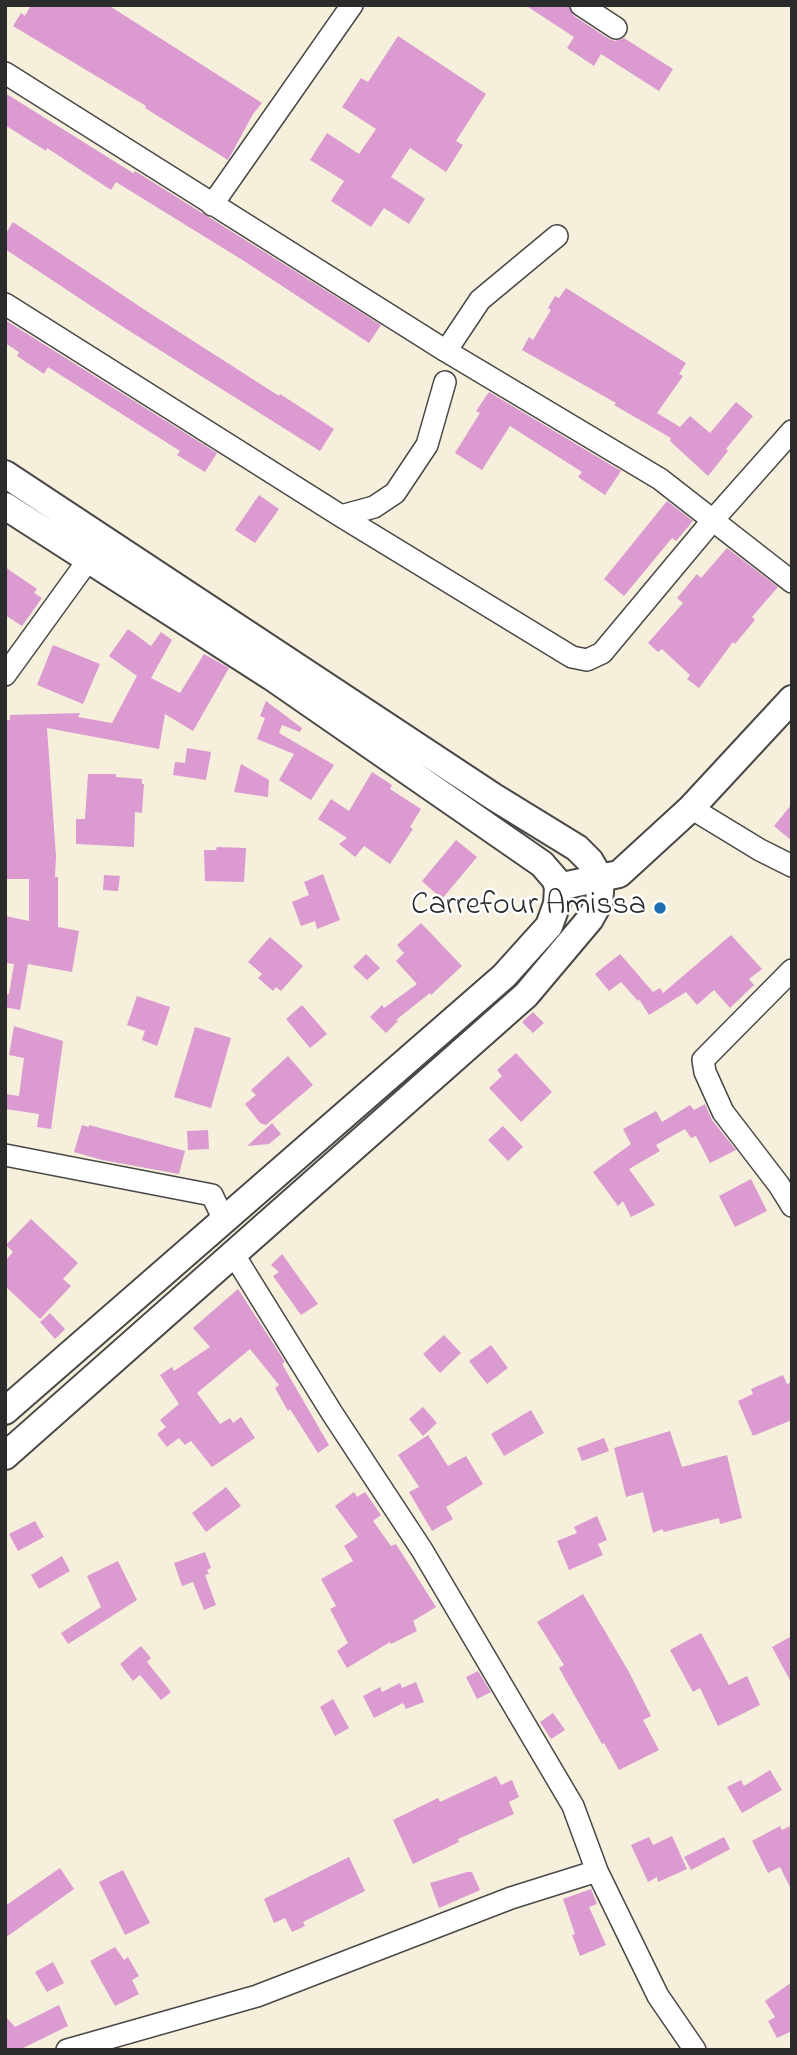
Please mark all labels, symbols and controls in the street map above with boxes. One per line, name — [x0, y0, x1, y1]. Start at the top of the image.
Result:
place label: Carrefour Amissa — [411, 889, 646, 927]
marker: Carrefour Amissa — [652, 900, 668, 916]

